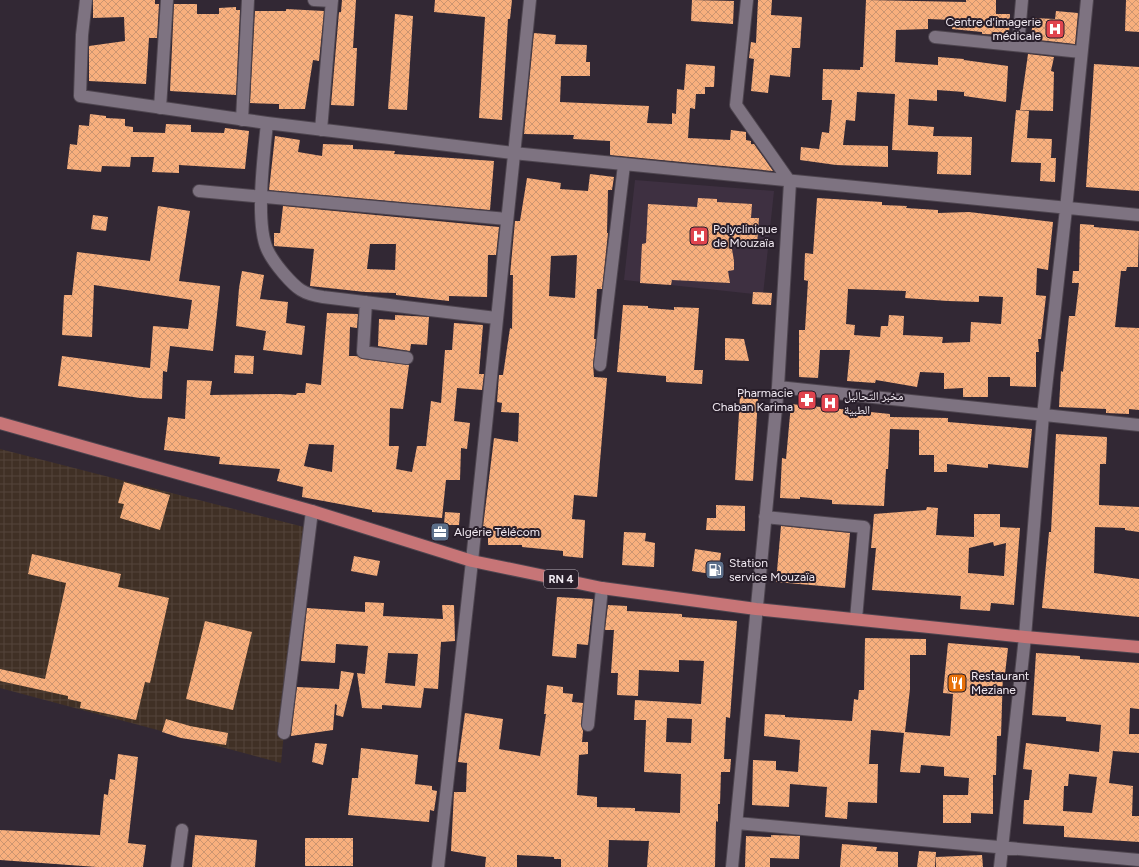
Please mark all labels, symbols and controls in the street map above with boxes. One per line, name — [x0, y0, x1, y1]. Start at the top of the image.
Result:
place label: Centre d'imagerie médicale — [945, 15, 1041, 43]
hospital icon: Centre d'imagerie médicale — [1044, 18, 1066, 40]
place label: Polyclinique de Mouzaïa — [713, 222, 778, 250]
hospital icon: Polyclinique de Mouzaïa — [688, 225, 710, 247]
place label: Pharmacie Chaban Karima — [712, 386, 793, 414]
pharmacy icon: Pharmacie Chaban Karima — [796, 389, 818, 411]
place label: مخبر التحاليل الطبية — [844, 389, 904, 417]
hospital icon: مخبر التحاليل الطبية — [819, 392, 841, 414]
office icon: Algérie Télécom — [429, 521, 451, 543]
place label: Algérie Télécom — [454, 525, 540, 539]
place label: Station service Mouzaïa — [729, 556, 815, 584]
fuel station icon: Station service Mouzaïa — [704, 559, 726, 581]
road number: RN 4 — [544, 570, 578, 588]
place label: Restaurant Meziane — [971, 669, 1030, 697]
restaurant icon: Restaurant Meziane — [946, 672, 968, 694]

